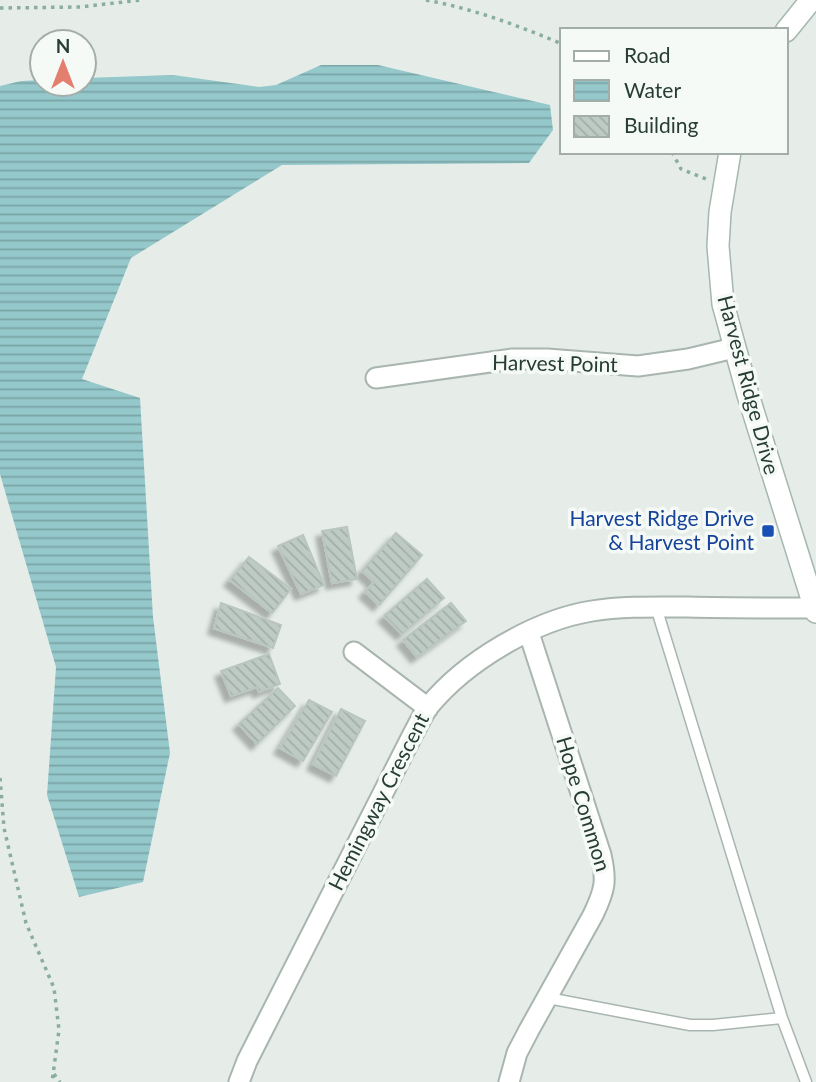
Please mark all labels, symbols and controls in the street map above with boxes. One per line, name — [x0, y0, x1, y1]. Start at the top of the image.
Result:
north arrow — [28, 28, 98, 98]
legend — [560, 28, 788, 154]
text: N — [56, 34, 70, 57]
text: Road — [624, 42, 671, 67]
text: Water — [624, 77, 681, 102]
text: Building — [624, 112, 699, 137]
street label: Harvest Ridge Drive — [713, 292, 785, 477]
street label: Harvest Point — [492, 349, 618, 376]
place label: Harvest Ridge Drive & Harvest Point — [569, 505, 754, 554]
marker: Harvest Ridge Drive & Harvest Point — [760, 523, 776, 539]
street label: Hemingway Crescent — [322, 708, 433, 894]
street label: Hope Common — [552, 733, 617, 874]

